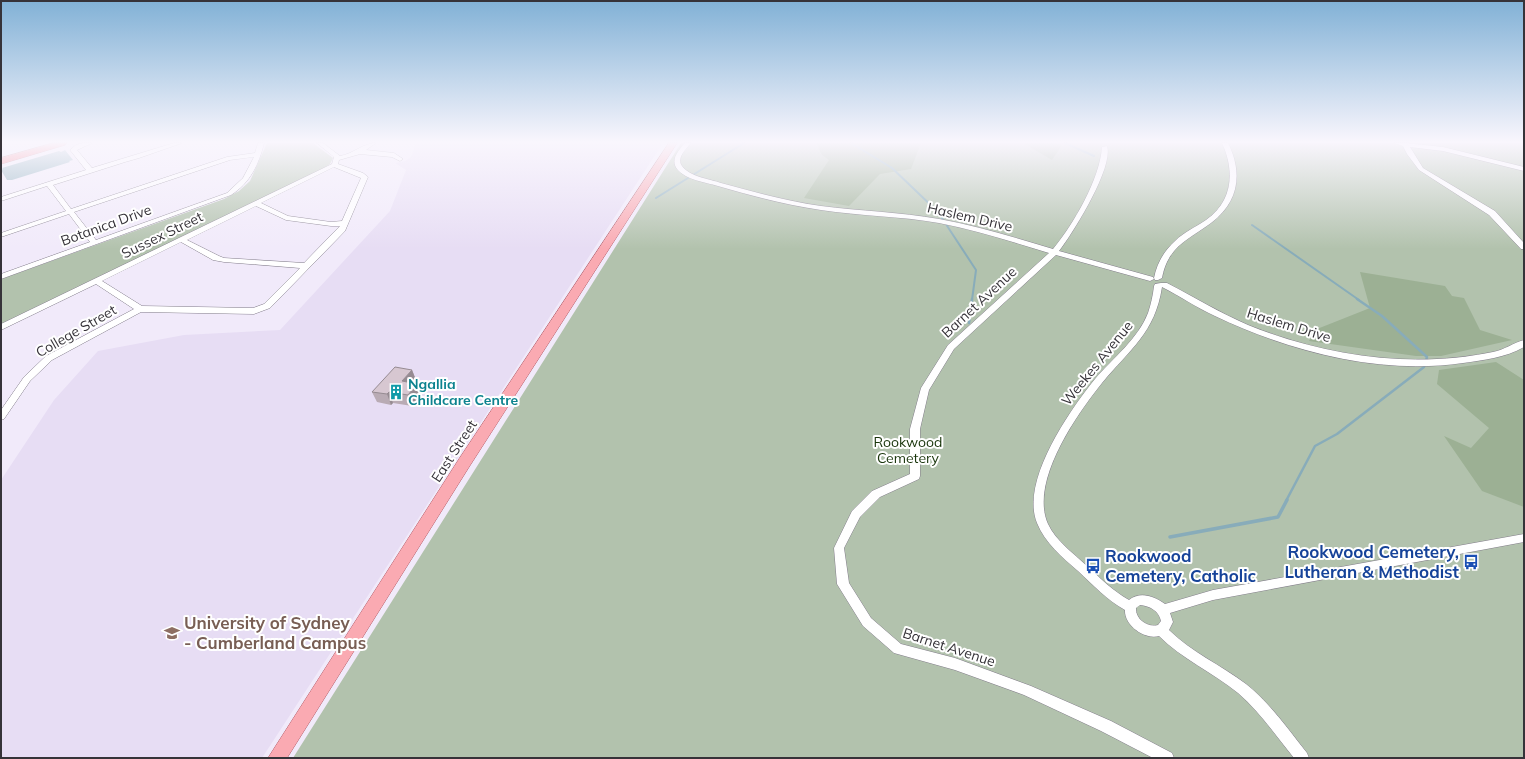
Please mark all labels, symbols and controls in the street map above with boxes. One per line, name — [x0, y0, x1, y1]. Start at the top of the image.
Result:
street label: Haslem Drive — [926, 198, 1014, 236]
street label: Botanica Drive — [58, 200, 154, 250]
street label: Sussex Street — [118, 208, 206, 262]
street label: Barnet Avenue — [938, 263, 1020, 341]
street label: College Street — [33, 301, 119, 361]
street label: Haslem Drive — [1245, 304, 1333, 346]
street label: Weekes Avenue — [1057, 317, 1137, 409]
place label: Ngallia Childcare Centre — [408, 375, 519, 409]
building icon: Ngallia Childcare Centre — [387, 383, 405, 401]
street label: East Street — [427, 416, 481, 486]
park label: Rookwood Cemetery — [874, 433, 942, 467]
place label: Rookwood Cemetery, Lutheran & Methodist — [1284, 541, 1460, 582]
place label: Rookwood Cemetery, Catholic — [1105, 545, 1257, 586]
bus stop icon: Rookwood Cemetery, Lutheran & Methodist — [1462, 553, 1480, 571]
bus stop icon: Rookwood Cemetery, Catholic — [1084, 557, 1102, 575]
place label: University of Sydney - Cumberland Campus — [184, 612, 366, 653]
school or university icon: University of Sydney - Cumberland Campus — [163, 624, 181, 642]
street label: Barnet Avenue — [901, 624, 997, 670]

